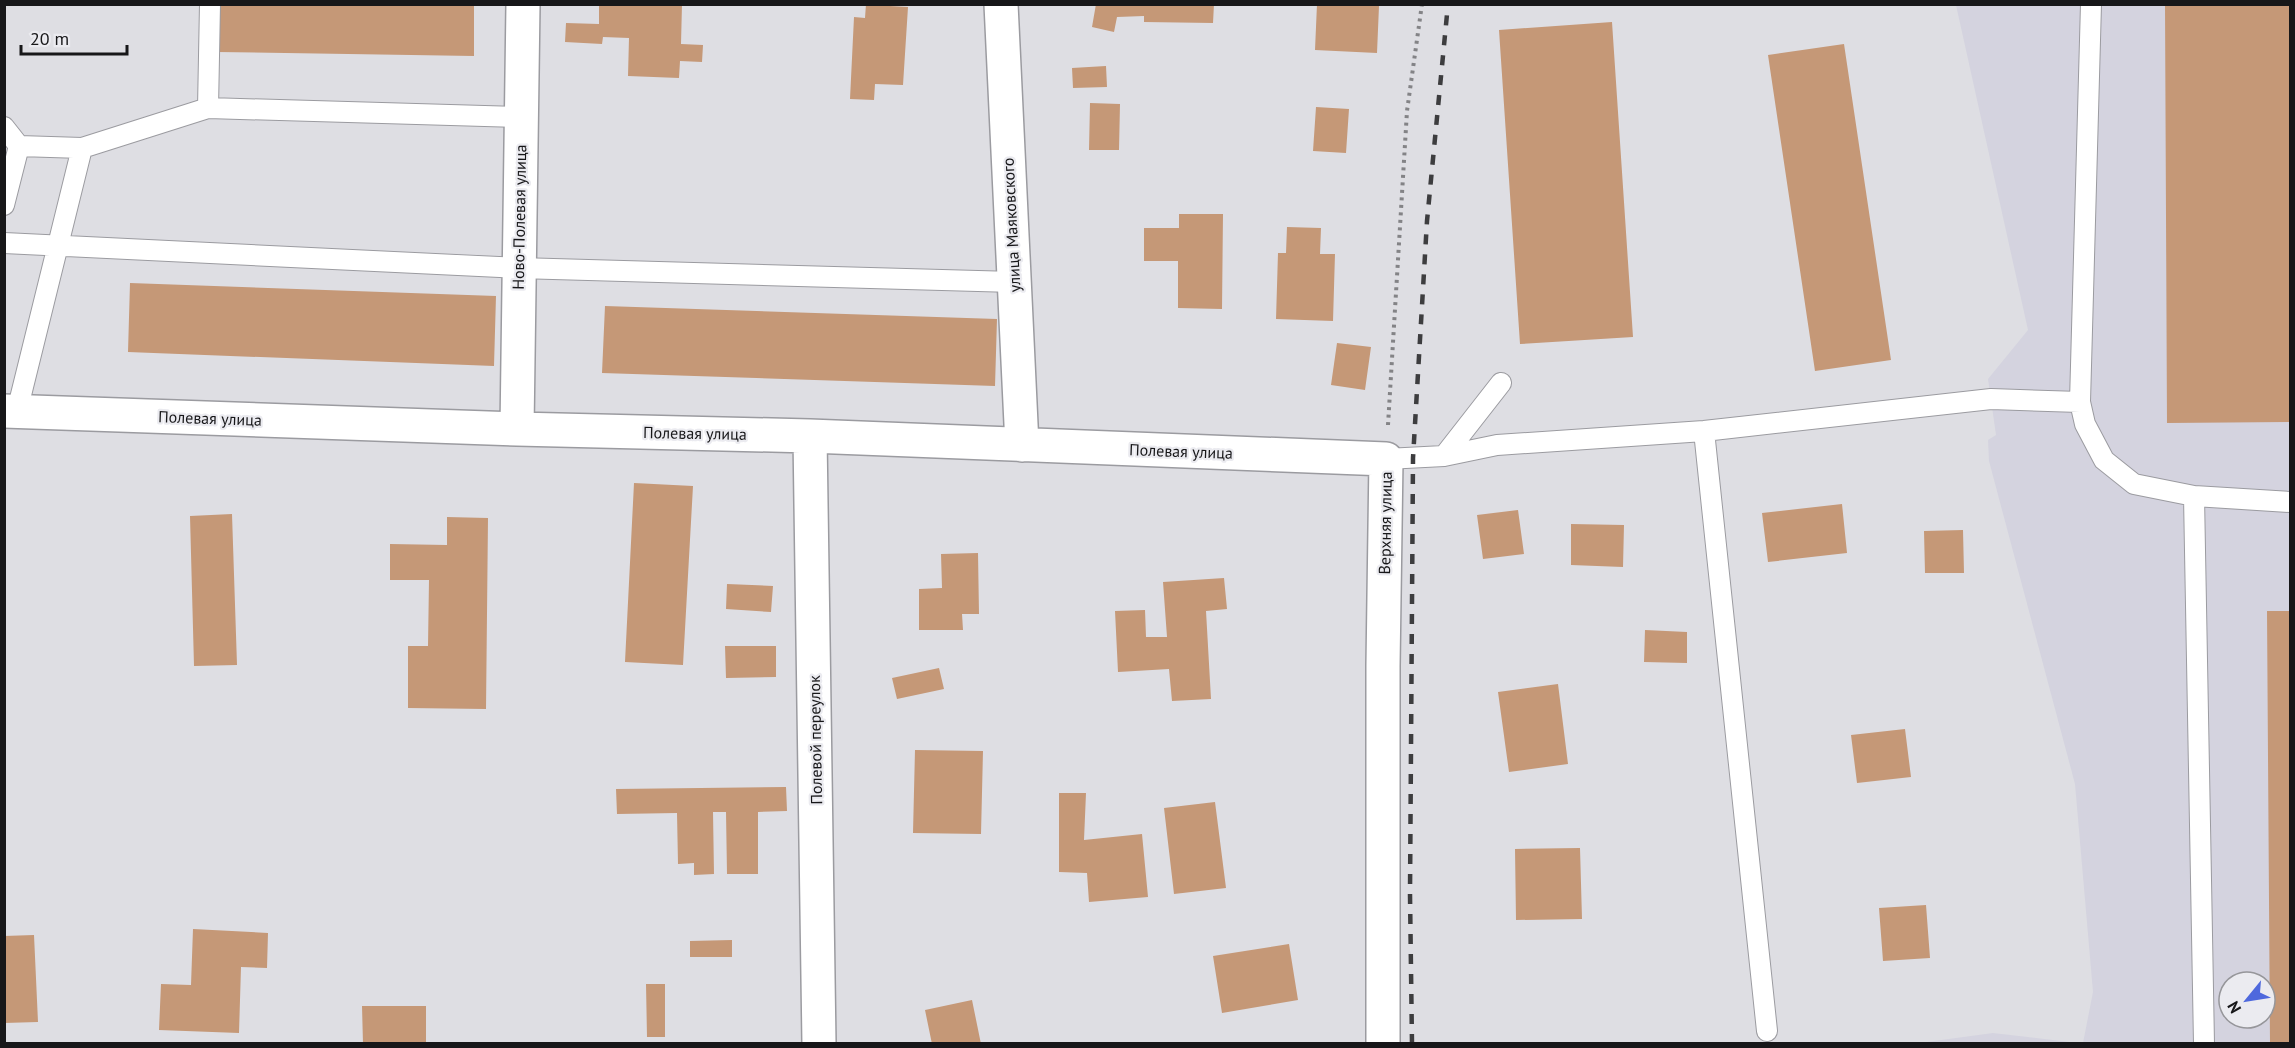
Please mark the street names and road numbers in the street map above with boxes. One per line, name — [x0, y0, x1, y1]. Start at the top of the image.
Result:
street label: Ново-Полевая улица — [508, 144, 530, 290]
street label: улица Маяковского — [997, 157, 1025, 293]
street label: Полевая улица — [158, 406, 262, 430]
street label: Полевая улица — [643, 422, 747, 444]
street label: Полевая улица — [1129, 439, 1233, 463]
street label: Верхняя улица — [1374, 471, 1396, 575]
street label: Полевой переулок — [804, 675, 826, 805]

